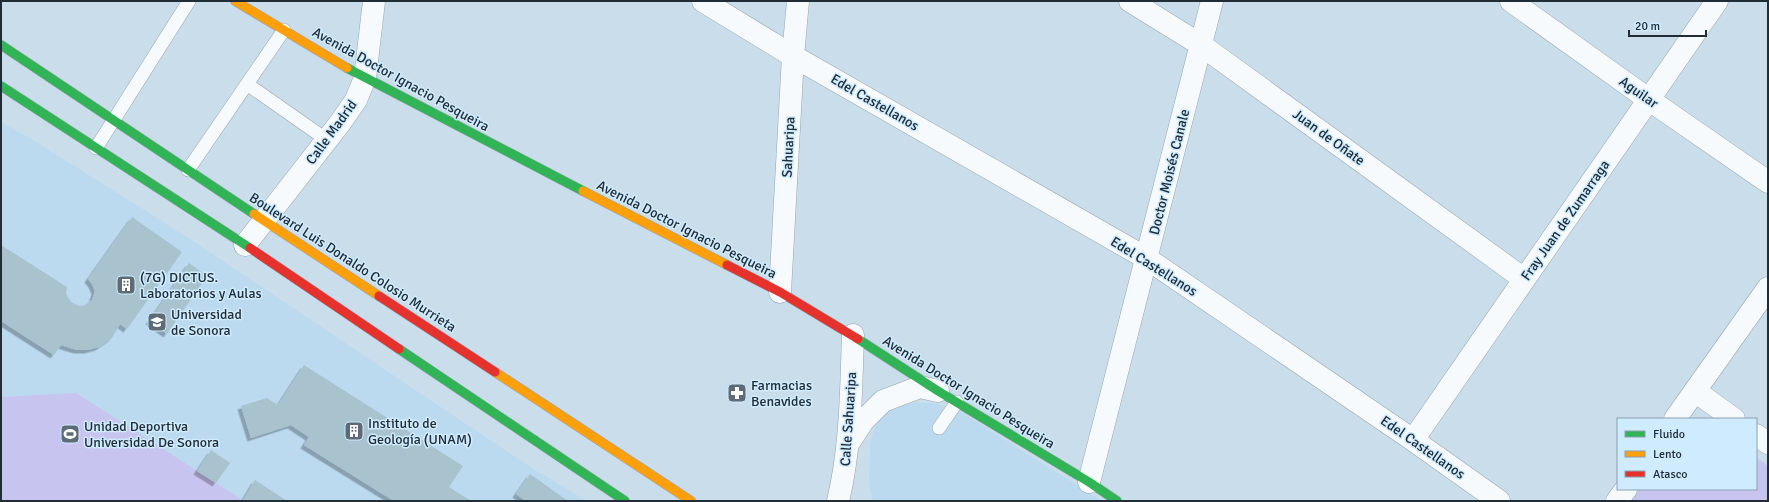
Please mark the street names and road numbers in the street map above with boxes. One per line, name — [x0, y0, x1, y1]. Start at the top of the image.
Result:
street label: Avenida Doctor Ignacio Pesqueira — [309, 24, 492, 135]
street label: Edel Castellanos — [828, 70, 922, 135]
street label: Aguilar — [1616, 73, 1662, 112]
street label: Calle Madrid — [302, 97, 361, 168]
street label: Juan de Oñate — [1289, 106, 1368, 169]
street label: Doctor Moisés Canale — [1146, 107, 1193, 237]
street label: Sahuaripa — [778, 116, 799, 178]
street label: Fray Juan de Zumarraga — [1517, 157, 1613, 284]
street label: Avenida Doctor Ignacio Pesqueira — [594, 177, 780, 282]
street label: Boulevard Luis Donaldo Colosio Murrieta — [246, 189, 459, 336]
street label: Edel Castellanos — [1107, 233, 1200, 300]
street label: Avenida Doctor Ignacio Pesqueira — [880, 332, 1058, 453]
street label: Calle Sahuaripa — [837, 371, 860, 467]
street label: Edel Castellanos — [1377, 412, 1468, 483]

